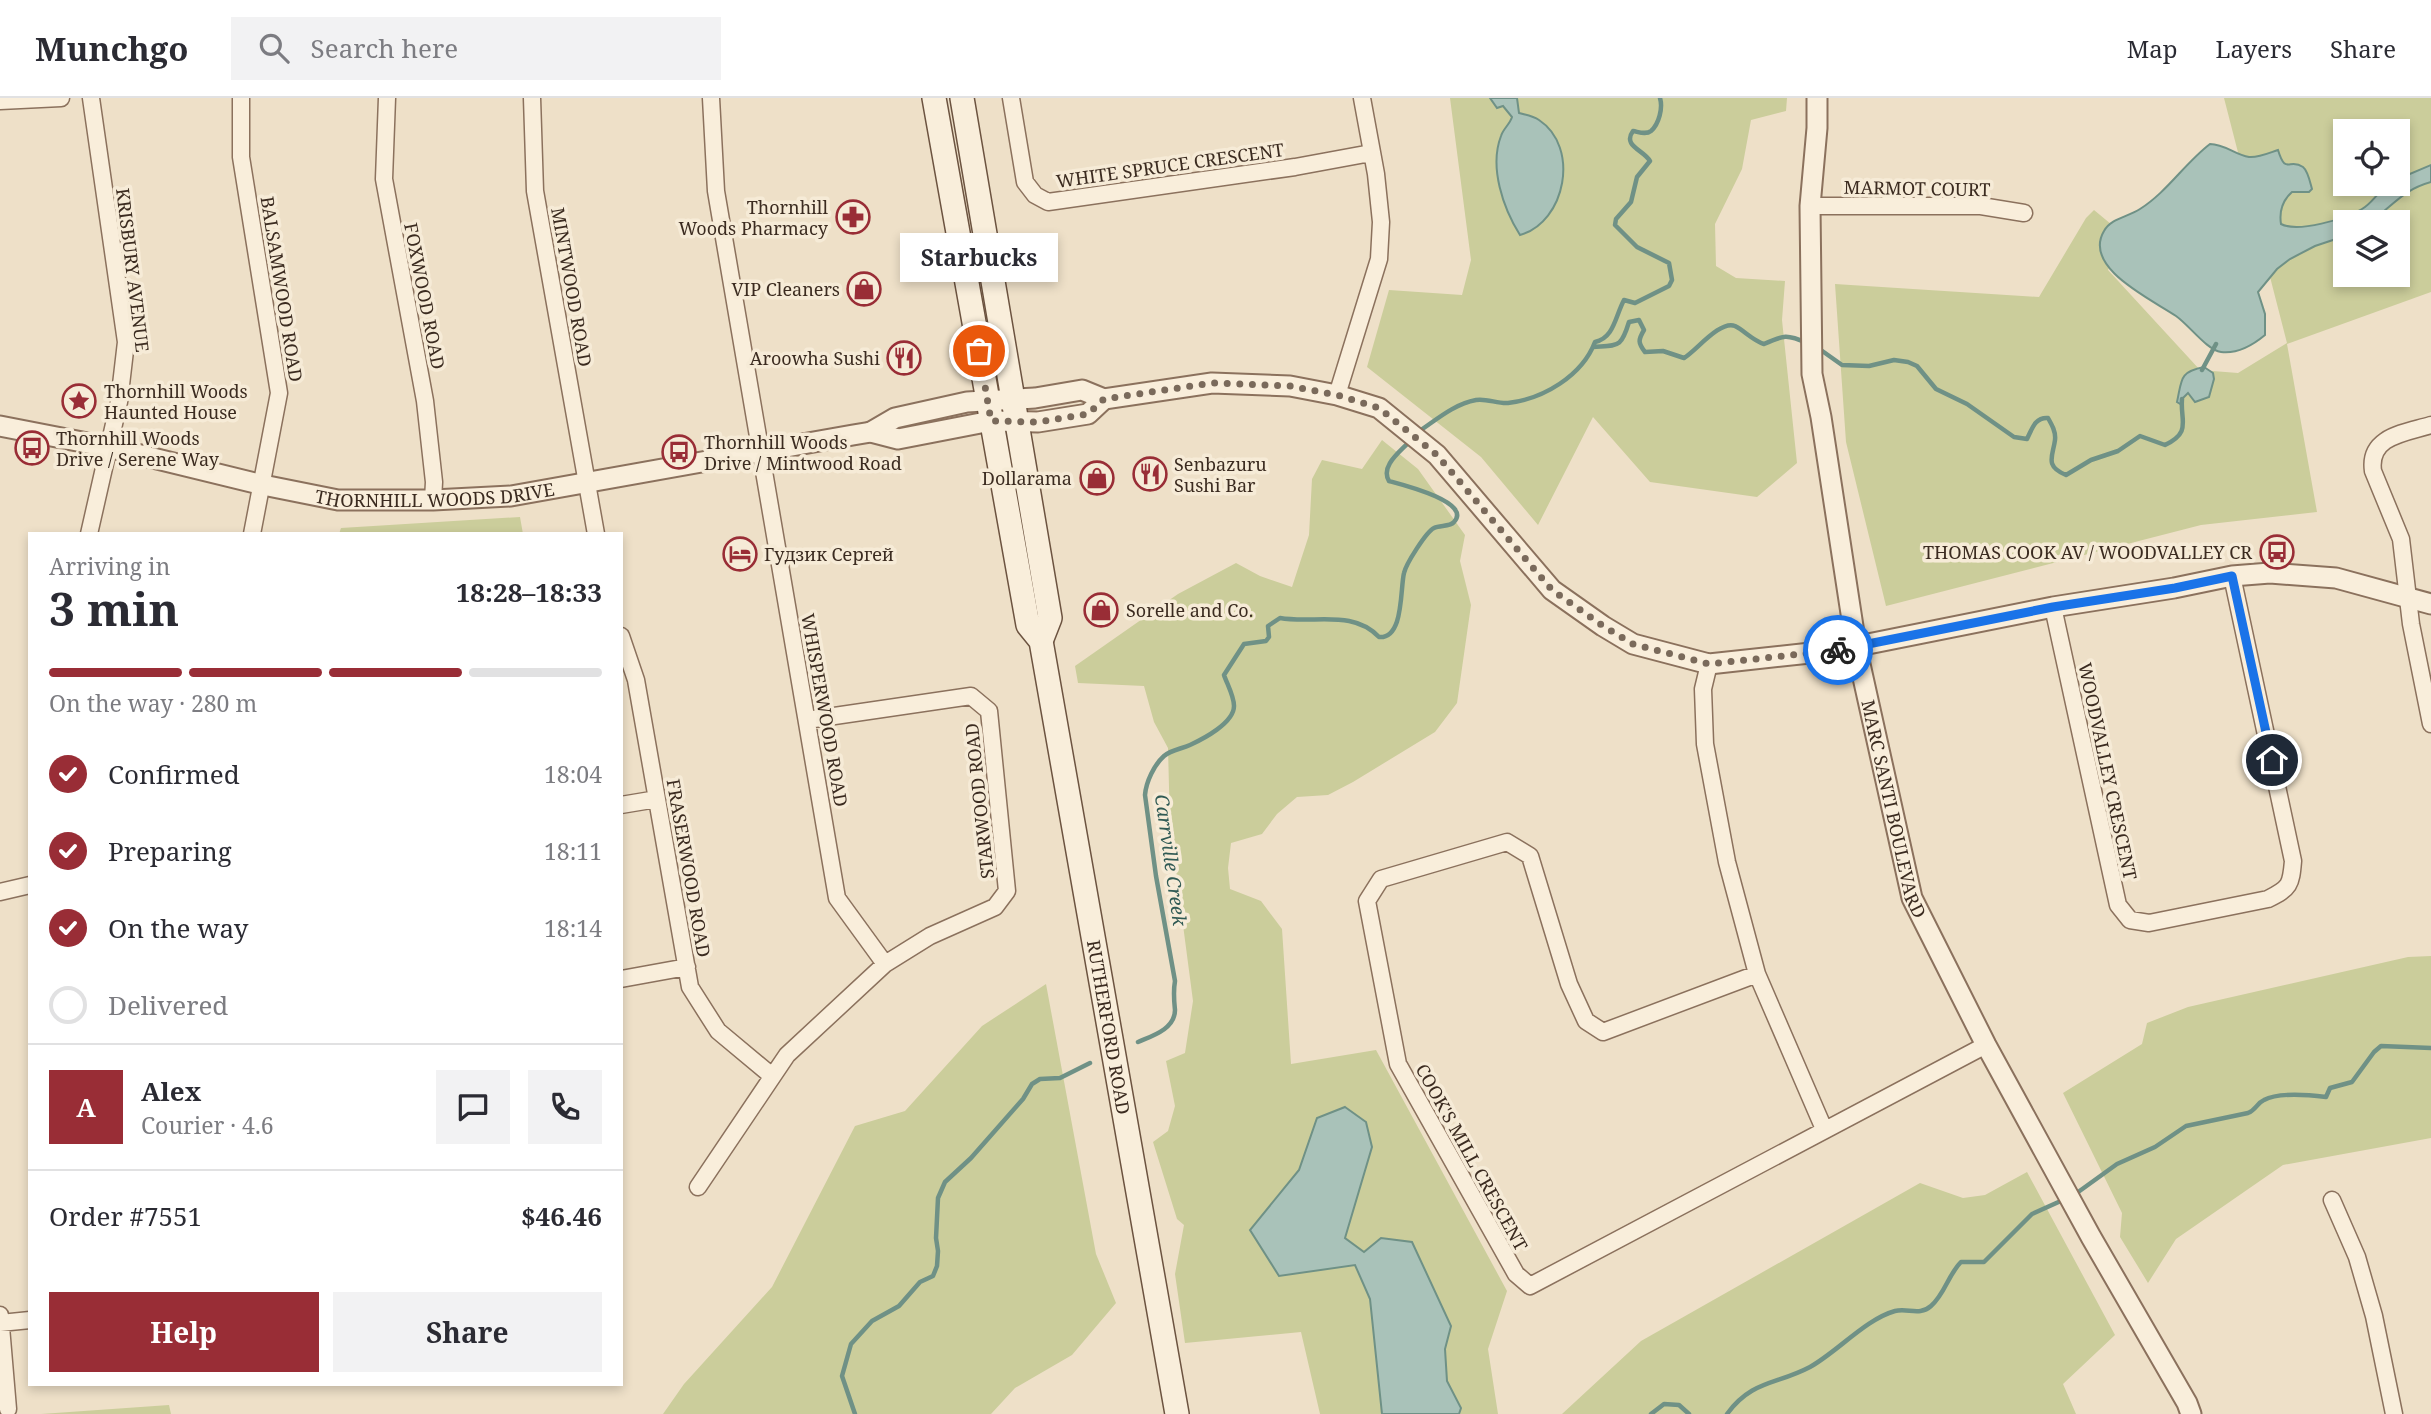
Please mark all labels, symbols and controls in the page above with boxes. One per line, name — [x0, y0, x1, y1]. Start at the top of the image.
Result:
search box — [231, 17, 721, 80]
text: Munchgo — [35, 26, 189, 71]
icon: search — [255, 29, 293, 67]
text: Search here — [311, 30, 458, 66]
text: Map — [2127, 32, 2178, 65]
text: Layers — [2216, 32, 2292, 65]
text: Share — [2330, 32, 2396, 65]
map controls — [2333, 119, 2410, 287]
button: locate — [2333, 119, 2410, 196]
street label: WHITE SPRUCE CRESCENT — [1055, 137, 1285, 193]
street label: MARMOT COURT — [1843, 175, 1991, 201]
street label: KRISBURY AVENUE — [111, 187, 155, 353]
street label: BALSAMWOOD ROAD — [255, 195, 309, 383]
place label: Thornhill Woods Pharmacy — [679, 195, 829, 240]
pharmacy icon: Thornhill Woods Pharmacy — [834, 198, 872, 236]
street label: MINTWOOD ROAD — [546, 205, 598, 369]
button: layers — [2333, 210, 2410, 287]
street label: FOXWOOD ROAD — [399, 221, 451, 371]
callout: Starbucks — [900, 232, 1058, 281]
text: Starbucks — [921, 241, 1037, 273]
shop icon: VIP Cleaners — [845, 270, 883, 308]
place label: VIP Cleaners — [731, 277, 840, 301]
pin — [949, 321, 1009, 381]
icon: bag — [960, 332, 998, 370]
restaurant icon: Aroowha Sushi — [885, 339, 923, 377]
place label: Aroowha Sushi — [750, 346, 880, 370]
place label: Thornhill Woods Haunted House — [104, 379, 248, 424]
place icon: Thornhill Woods Haunted House — [60, 382, 98, 420]
place label: Thornhill Woods Drive / Serene Way — [56, 426, 220, 471]
bus stop icon: Thornhill Woods Drive / Serene Way — [13, 429, 51, 467]
place label: Thornhill Woods Drive / Mintwood Road — [704, 430, 902, 475]
bus stop icon: Thornhill Woods Drive / Mintwood Road — [660, 433, 698, 471]
place label: Senbazuru Sushi Bar — [1174, 452, 1267, 497]
restaurant icon: Senbazuru Sushi Bar — [1131, 455, 1169, 493]
shop icon: Dollarama — [1078, 459, 1116, 497]
place label: Dollarama — [982, 466, 1072, 490]
street label: THORNHILL WOODS DRIVE — [313, 477, 556, 512]
bus stop icon: THOMAS COOK AV / WOODVALLEY CR — [2258, 533, 2296, 571]
hotel icon: Гудзик Сергей — [721, 535, 759, 573]
place label: THOMAS COOK AV / WOODVALLEY CR — [1923, 540, 2252, 564]
place label: Гудзик Сергей — [764, 542, 894, 566]
text: Arriving in — [49, 550, 170, 582]
text: 18:28–18:33 — [456, 574, 602, 610]
text: 3 min — [49, 577, 179, 639]
shop icon: Sorelle and Co. — [1082, 591, 1120, 629]
place label: Sorelle and Co. — [1126, 598, 1253, 622]
street label: WHISPERWOOD ROAD — [796, 611, 854, 809]
courier — [1803, 615, 1873, 685]
icon: bike — [1819, 631, 1857, 669]
street label: WOODVALLEY CRESCENT — [2073, 660, 2143, 882]
text: On the way · 280 m — [49, 687, 257, 719]
street label: MARC SANTI BOULEVARD — [1856, 697, 1932, 922]
street label: STARWOOD ROAD — [959, 722, 999, 880]
pin — [2242, 730, 2302, 790]
icon: home — [2253, 741, 2291, 779]
icon: check — [49, 755, 87, 793]
text: Confirmed — [108, 756, 240, 792]
text: 18:04 — [544, 758, 602, 790]
street label: FRASERWOOD ROAD — [662, 777, 716, 959]
water label: Carrville Creek — [1149, 793, 1193, 929]
icon: check — [49, 832, 87, 870]
text: Preparing — [108, 833, 232, 869]
text: 18:11 — [544, 835, 602, 867]
icon: check — [49, 909, 87, 947]
text: On the way — [108, 910, 248, 946]
text: 18:14 — [544, 912, 602, 944]
street label: RUTHERFORD ROAD — [1082, 938, 1136, 1116]
text: Delivered — [108, 987, 228, 1023]
street label: COOK'S MILL CRESCENT — [1411, 1059, 1533, 1255]
button: chat — [436, 1070, 510, 1144]
button: phone — [528, 1070, 602, 1144]
text: Alex — [141, 1073, 201, 1109]
text: A — [76, 1089, 96, 1125]
text: Courier · 4.6 — [141, 1109, 274, 1141]
text: Order #7551 — [49, 1198, 202, 1234]
text: $46.46 — [521, 1198, 602, 1234]
button: Help — [49, 1292, 319, 1372]
button: Share — [333, 1292, 602, 1372]

